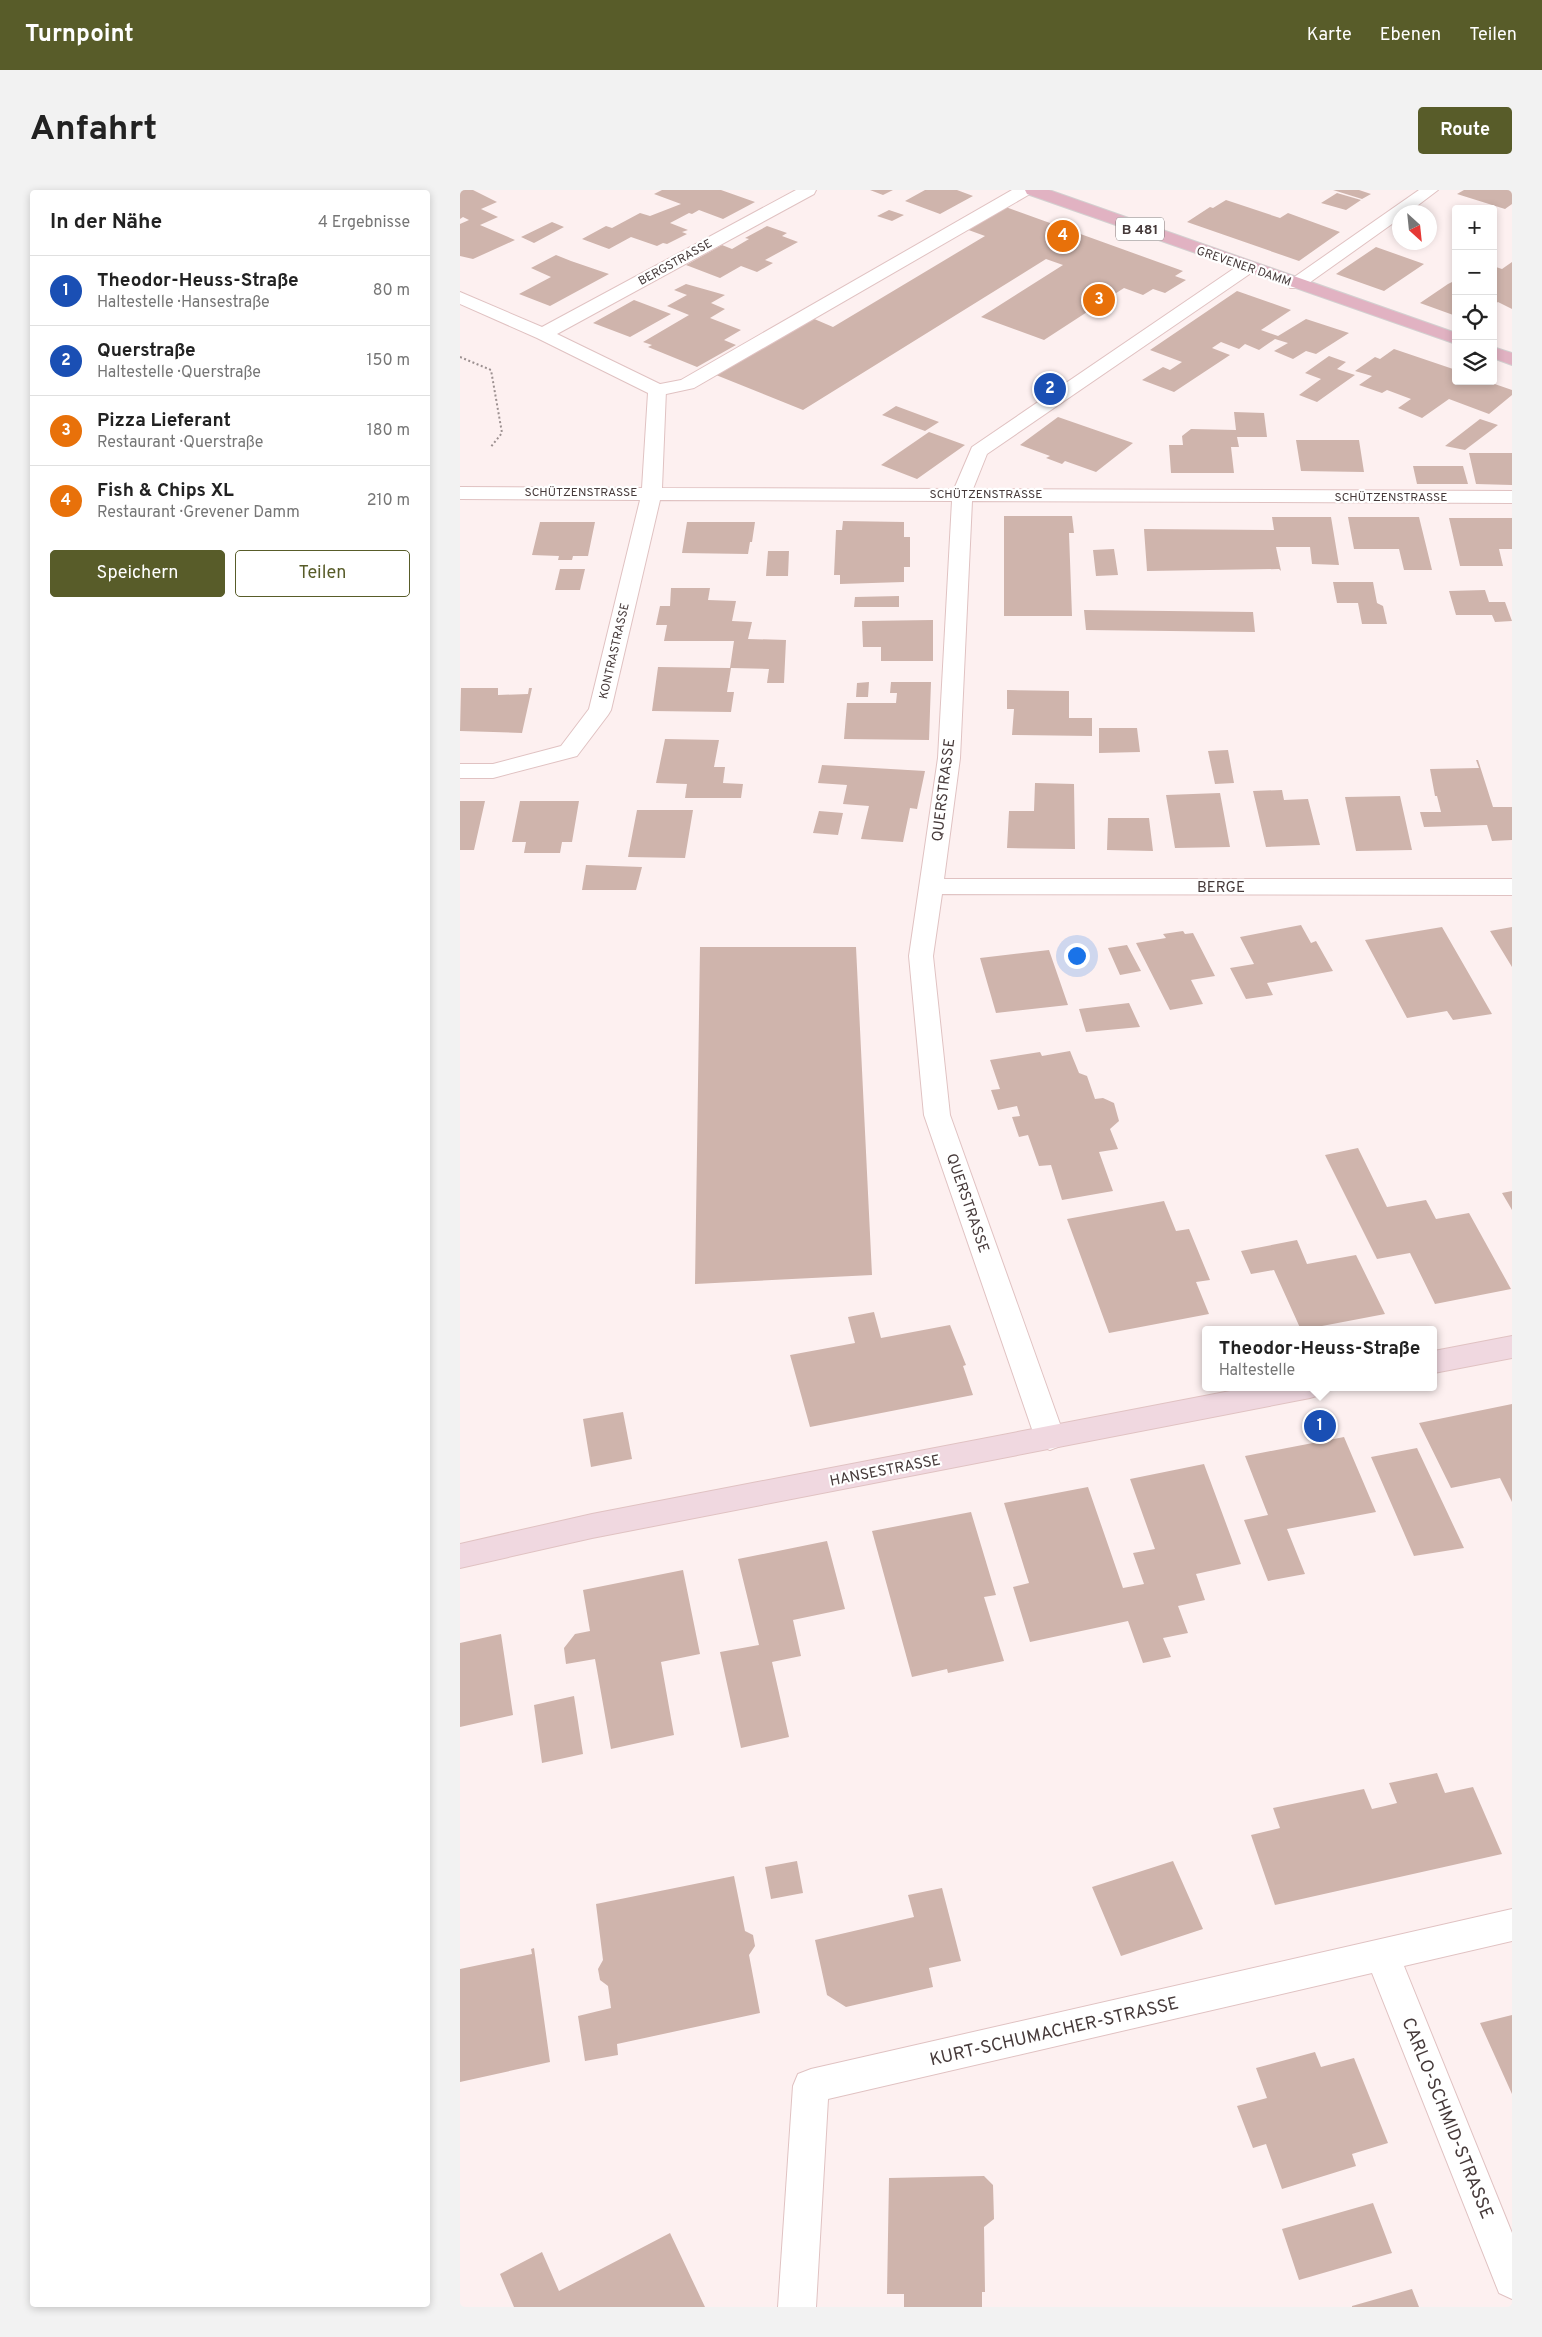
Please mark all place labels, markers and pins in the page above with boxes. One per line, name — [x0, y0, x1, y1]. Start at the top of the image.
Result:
pin: 4 — [1047, 217, 1079, 255]
pin: 3 — [1083, 281, 1115, 319]
pin: 2 — [1034, 370, 1066, 408]
pin: 1 — [1304, 1407, 1336, 1445]

